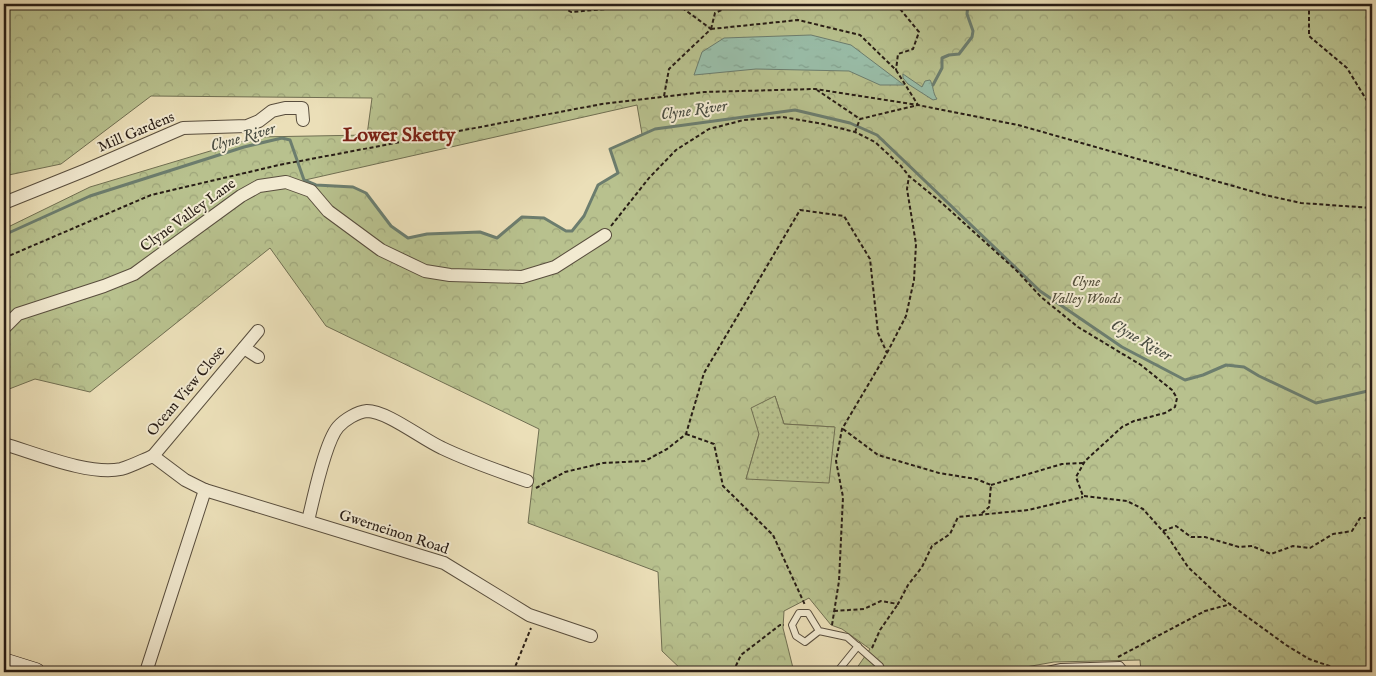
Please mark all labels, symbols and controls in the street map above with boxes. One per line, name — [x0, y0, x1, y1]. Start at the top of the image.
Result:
water label: Clyne River — [659, 96, 730, 126]
street label: Mill Gardens — [95, 107, 177, 157]
water label: Clyne River — [208, 119, 279, 157]
district label: Lower Sketty — [343, 123, 456, 148]
street label: Clyne Valley Lane — [137, 174, 239, 256]
park label: Clyne Valley Woods — [1051, 272, 1122, 308]
water label: Clyne River — [1107, 316, 1176, 367]
street label: Ocean View Close — [143, 342, 229, 440]
street label: Gwerneinon Road — [337, 505, 452, 559]

